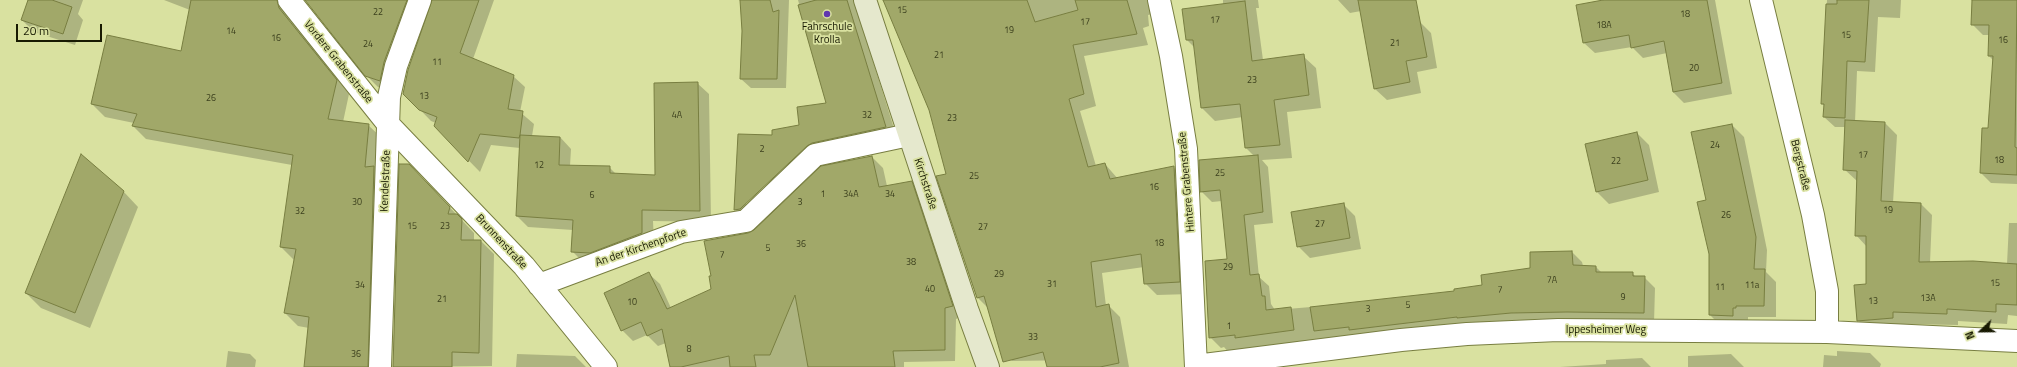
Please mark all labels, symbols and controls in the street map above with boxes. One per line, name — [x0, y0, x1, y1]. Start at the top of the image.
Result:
house number: 15 — [897, 6, 907, 16]
house number: 22 — [373, 8, 383, 18]
marker: Fahrschule Krolla — [822, 9, 832, 19]
house number: 18 — [1680, 10, 1690, 20]
scale bar — [18, 16, 104, 42]
house number: 17 — [1210, 16, 1220, 26]
street label: Vordere Grabenstraße — [301, 18, 375, 106]
house number: 17 — [1080, 18, 1090, 28]
place label: Fahrschule Krolla — [802, 20, 852, 46]
text: 20 m — [23, 21, 49, 40]
house number: 18A — [1596, 21, 1612, 31]
house number: 19 — [1004, 26, 1014, 36]
house number: 14 — [226, 27, 236, 37]
house number: 15 — [1841, 31, 1851, 41]
house number: 16 — [271, 34, 281, 44]
house number: 16 — [1998, 36, 2008, 46]
house number: 21 — [1390, 39, 1400, 49]
house number: 24 — [363, 40, 373, 50]
house number: 21 — [934, 51, 944, 61]
house number: 11 — [432, 58, 442, 68]
house number: 20 — [1689, 64, 1699, 74]
house number: 23 — [1247, 76, 1257, 86]
house number: 13 — [419, 92, 429, 102]
house number: 26 — [206, 94, 216, 104]
house number: 4A — [672, 111, 682, 121]
house number: 32 — [862, 111, 872, 121]
house number: 23 — [947, 114, 957, 124]
street label: Hintere Grabenstraße — [1176, 131, 1198, 233]
street label: Bergstraße — [1787, 138, 1813, 192]
house number: 24 — [1710, 141, 1720, 151]
house number: 2 — [759, 145, 765, 155]
street label: Kendelstraße — [378, 150, 394, 212]
house number: 17 — [1858, 151, 1868, 161]
house number: 18 — [1994, 156, 2004, 166]
street label: Kirchstraße — [910, 157, 940, 211]
house number: 22 — [1611, 157, 1621, 167]
house number: 12 — [534, 161, 544, 171]
house number: 25 — [1215, 169, 1225, 179]
house number: 25 — [969, 172, 979, 182]
house number: 16 — [1149, 183, 1159, 193]
house number: 1 — [820, 190, 826, 200]
house number: 34A — [843, 190, 859, 200]
house number: 34 — [885, 190, 895, 200]
house number: 6 — [589, 191, 595, 201]
house number: 30 — [352, 198, 362, 208]
house number: 3 — [797, 198, 803, 208]
house number: 19 — [1883, 206, 1893, 216]
house number: 32 — [295, 207, 305, 217]
house number: 26 — [1721, 211, 1731, 221]
street label: Brunnenstraße — [472, 212, 530, 272]
house number: 27 — [1315, 220, 1325, 230]
house number: 15 — [407, 222, 417, 232]
house number: 23 — [440, 222, 450, 232]
house number: 27 — [978, 223, 988, 233]
street label: An der Kirchenpforte — [594, 226, 688, 270]
house number: 18 — [1154, 239, 1164, 249]
house number: 36 — [796, 240, 806, 250]
house number: 5 — [765, 244, 771, 254]
house number: 7 — [719, 251, 725, 261]
house number: 38 — [906, 258, 916, 268]
house number: 29 — [1223, 263, 1233, 273]
house number: 29 — [994, 270, 1004, 280]
house number: 7A — [1547, 276, 1557, 286]
house number: 15 — [1990, 279, 2000, 289]
house number: 31 — [1047, 280, 1057, 290]
house number: 34 — [355, 281, 365, 291]
house number: 11a — [1745, 281, 1759, 291]
house number: 11 — [1715, 283, 1725, 293]
house number: 40 — [925, 285, 935, 295]
house number: 7 — [1497, 286, 1503, 296]
house number: 9 — [1620, 293, 1626, 303]
house number: 13A — [1920, 294, 1936, 304]
house number: 21 — [437, 295, 447, 305]
house number: 13 — [1868, 297, 1878, 307]
house number: 10 — [627, 298, 637, 308]
house number: 5 — [1405, 301, 1411, 311]
house number: 3 — [1365, 305, 1371, 315]
north arrow — [1961, 311, 2001, 351]
house number: 1 — [1226, 322, 1232, 332]
street label: Ippesheimer Weg — [1566, 323, 1646, 337]
text: N — [1961, 329, 1979, 342]
house number: 33 — [1028, 333, 1038, 343]
house number: 8 — [686, 345, 692, 355]
house number: 36 — [351, 350, 361, 360]

